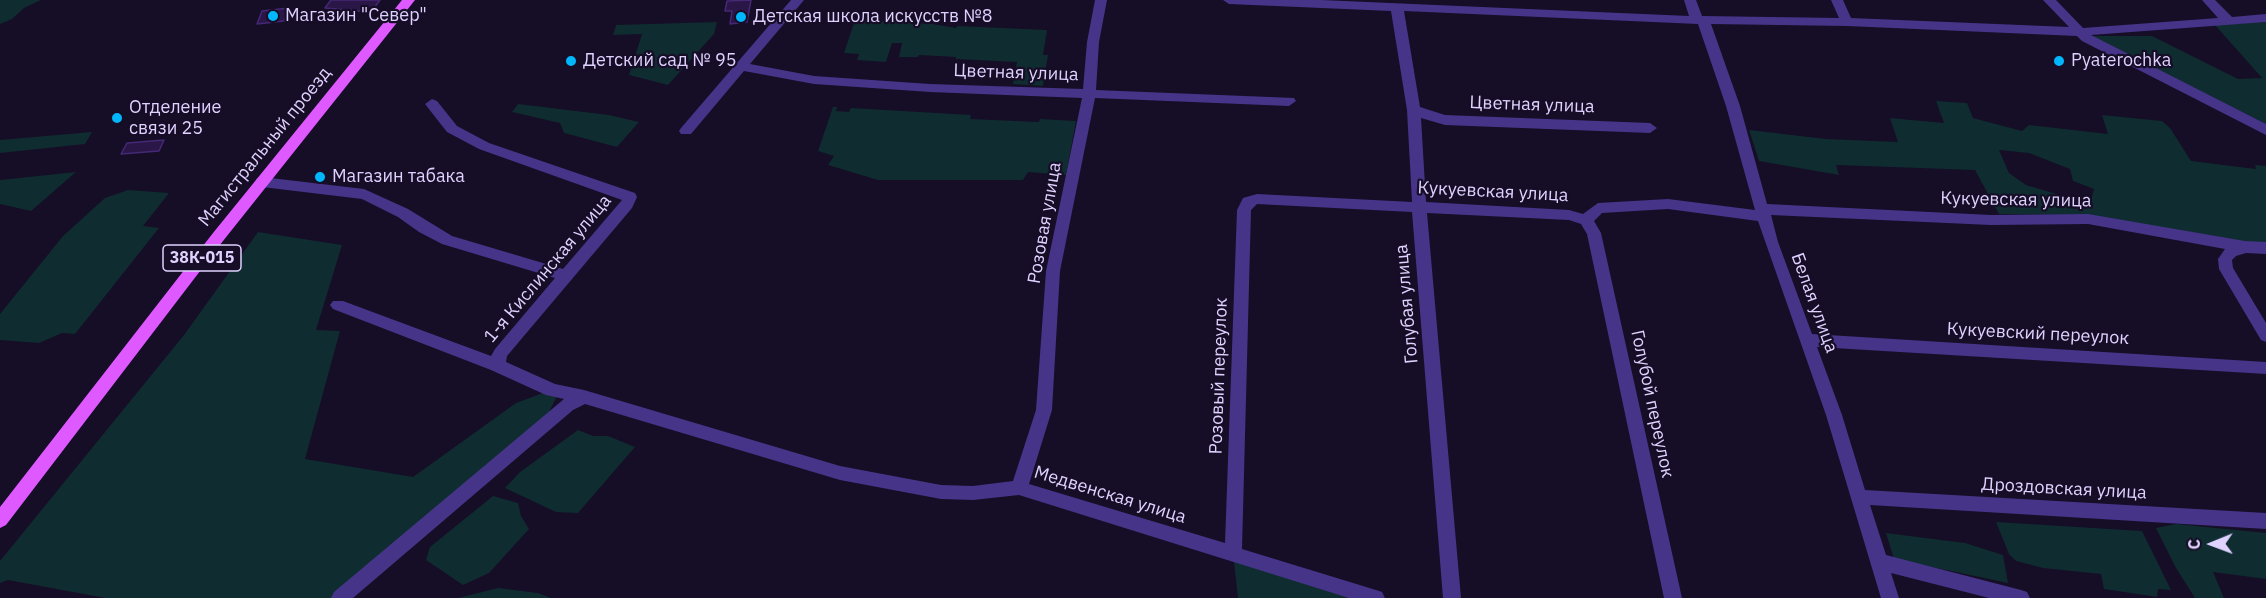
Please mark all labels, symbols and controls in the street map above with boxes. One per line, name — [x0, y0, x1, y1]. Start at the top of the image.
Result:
place label: Магазин "Север" — [285, 5, 427, 27]
place label: Детская школа искусств №8 — [753, 6, 993, 28]
marker: Магазин "Север" — [266, 9, 280, 23]
marker: Детская школа искусств №8 — [734, 10, 748, 24]
place label: Детский сад № 95 — [583, 50, 737, 72]
place label: Pyaterochka — [2071, 50, 2171, 72]
marker: Детский сад № 95 — [564, 54, 578, 68]
marker: Pyaterochka — [2052, 54, 2066, 68]
street label: Цветная улица — [953, 60, 1079, 86]
street label: Магистральный проезд — [194, 63, 336, 231]
street label: Цветная улица — [1469, 92, 1595, 118]
place label: Отделение связи 25 — [129, 97, 222, 140]
marker: Отделение связи 25 — [110, 111, 124, 125]
street label: Розовая улица — [1024, 161, 1066, 285]
place label: Магазин табака — [332, 166, 465, 188]
marker: Магазин табака — [313, 170, 327, 184]
street label: Кукуевская улица — [1417, 177, 1569, 207]
street label: Кукуевская улица — [1940, 188, 2092, 212]
street label: 1-я Кислинская улица — [480, 191, 616, 347]
street label: Голубая улица — [1391, 243, 1423, 365]
road number: 38К-015 — [163, 245, 241, 271]
street label: Белая улица — [1786, 250, 1842, 356]
street label: Розовый переулок — [1205, 297, 1233, 455]
street label: Кукуевский переулок — [1946, 318, 2130, 350]
street label: Голубой переулок — [1626, 328, 1678, 480]
street label: Медвенская улица — [1031, 462, 1189, 528]
street label: Дроздовская улица — [1981, 474, 2147, 504]
north arrow — [2182, 514, 2242, 574]
text: С — [2184, 539, 2204, 550]

